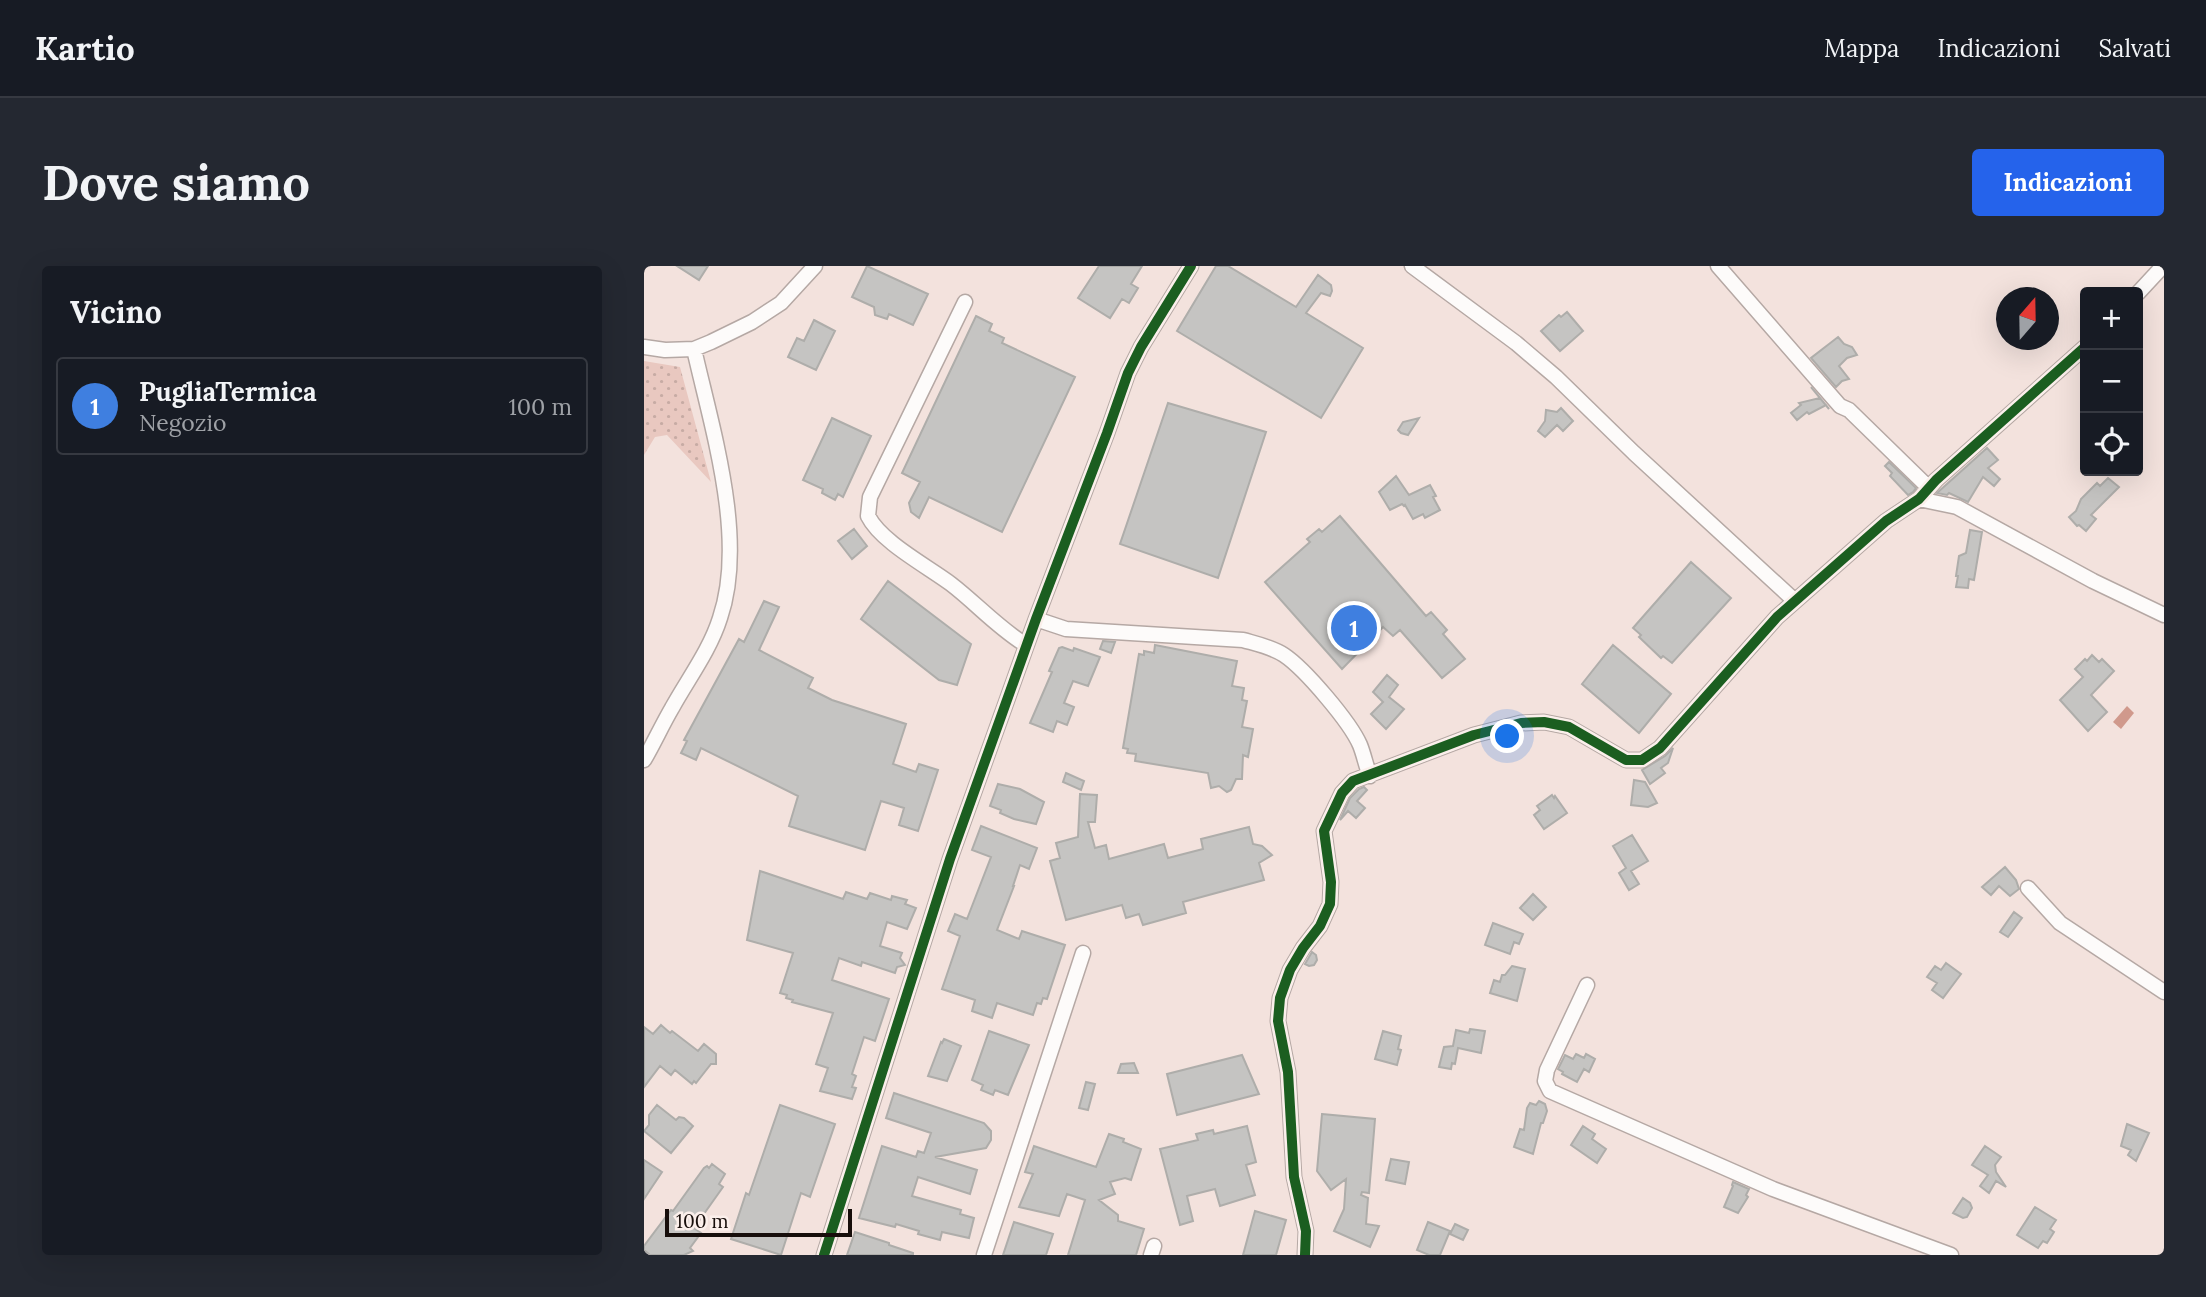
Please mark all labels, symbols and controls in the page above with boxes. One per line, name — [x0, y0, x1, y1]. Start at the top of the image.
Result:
text: Kartio — [35, 27, 135, 69]
text: Mappa — [1824, 33, 1899, 64]
text: Indicazioni — [1937, 33, 2060, 64]
text: Salvati — [2098, 33, 2171, 64]
button: Indicazioni — [1972, 149, 2164, 216]
text: Dove siamo — [42, 151, 310, 213]
north arrow — [1996, 287, 2059, 350]
map controls — [2080, 287, 2143, 476]
button: + — [2080, 287, 2143, 350]
text: Vicino — [70, 293, 162, 331]
button: − — [2080, 350, 2143, 413]
text: PugliaTermica — [139, 375, 317, 408]
text: 1 — [90, 392, 100, 421]
text: 100 m — [508, 392, 572, 421]
text: Negozio — [139, 408, 227, 437]
button: locate — [2080, 413, 2143, 476]
pin: 1 — [1331, 602, 1377, 654]
your location — [1490, 719, 1524, 753]
scale bar — [665, 1206, 852, 1238]
text: 100 m — [676, 1209, 729, 1233]

